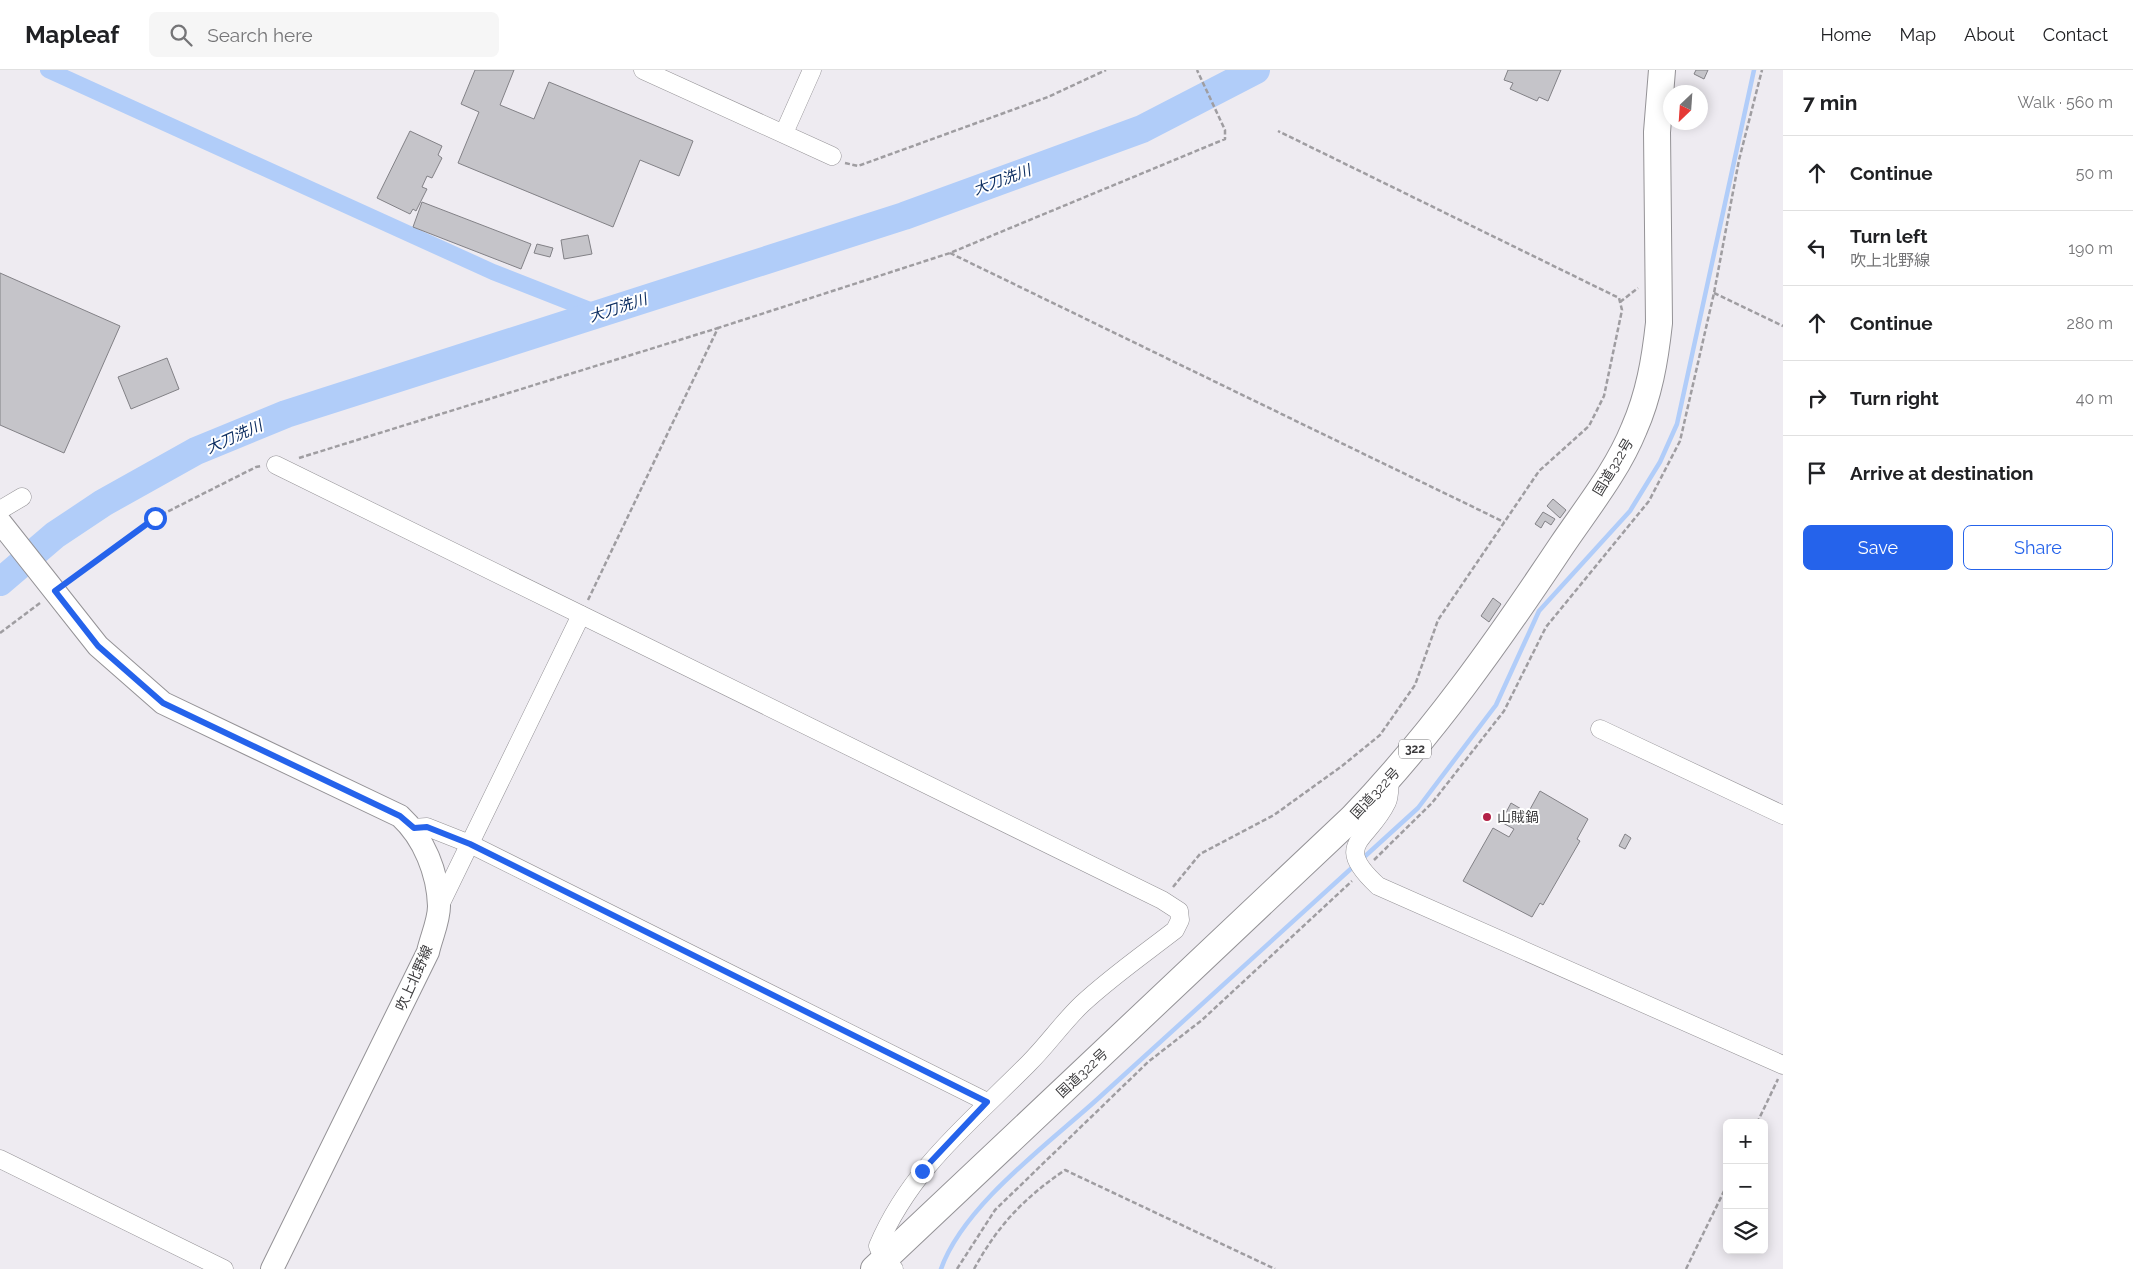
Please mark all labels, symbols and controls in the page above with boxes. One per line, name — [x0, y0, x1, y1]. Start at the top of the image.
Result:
search box — [149, 12, 499, 57]
text: Mapleaf — [25, 20, 119, 49]
icon: search — [167, 21, 195, 49]
text: Search here — [207, 24, 313, 46]
text: Home — [1820, 24, 1871, 45]
text: Map — [1899, 24, 1936, 45]
text: About — [1964, 24, 2015, 45]
text: Contact — [2043, 24, 2108, 45]
north arrow — [1663, 85, 1708, 130]
text: 7 min — [1803, 90, 1857, 115]
text: Walk · 560 m — [2017, 93, 2113, 112]
icon: ahead — [1803, 159, 1831, 187]
water label: 大刀洗川 — [971, 161, 1035, 199]
text: Continue — [1850, 162, 1933, 184]
text: 50 m — [2076, 164, 2113, 183]
text: Turn left — [1850, 225, 1927, 247]
icon: left — [1803, 234, 1831, 262]
text: 190 m — [2068, 239, 2113, 258]
text: 吹上北野線 — [1850, 251, 1930, 270]
water label: 大刀洗川 — [587, 290, 651, 326]
icon: ahead — [1803, 309, 1831, 337]
text: Continue — [1850, 312, 1933, 334]
text: 280 m — [2067, 314, 2113, 333]
icon: right — [1803, 384, 1831, 412]
text: Turn right — [1850, 387, 1939, 409]
text: 40 m — [2076, 389, 2113, 408]
water label: 大刀洗川 — [203, 416, 267, 457]
street label: 国道322号 — [1590, 435, 1636, 499]
icon: arrive — [1803, 459, 1831, 487]
text: Arrive at destination — [1850, 462, 2034, 484]
route start — [144, 507, 167, 530]
button: Save — [1803, 525, 1953, 570]
button: Share — [1963, 525, 2113, 570]
road number: 322 — [1399, 740, 1431, 759]
street label: 国道322号 — [1347, 764, 1403, 822]
place label: 山賊鍋 — [1497, 809, 1539, 825]
marker: 山賊鍋 — [1481, 811, 1493, 823]
street label: 吹上北野線 — [392, 943, 436, 1013]
street label: 国道322号 — [1053, 1045, 1111, 1101]
map controls — [1723, 1119, 1768, 1254]
button: + — [1723, 1119, 1768, 1164]
route end — [911, 1160, 934, 1183]
button: − — [1723, 1164, 1768, 1209]
button: layers — [1723, 1209, 1768, 1254]

